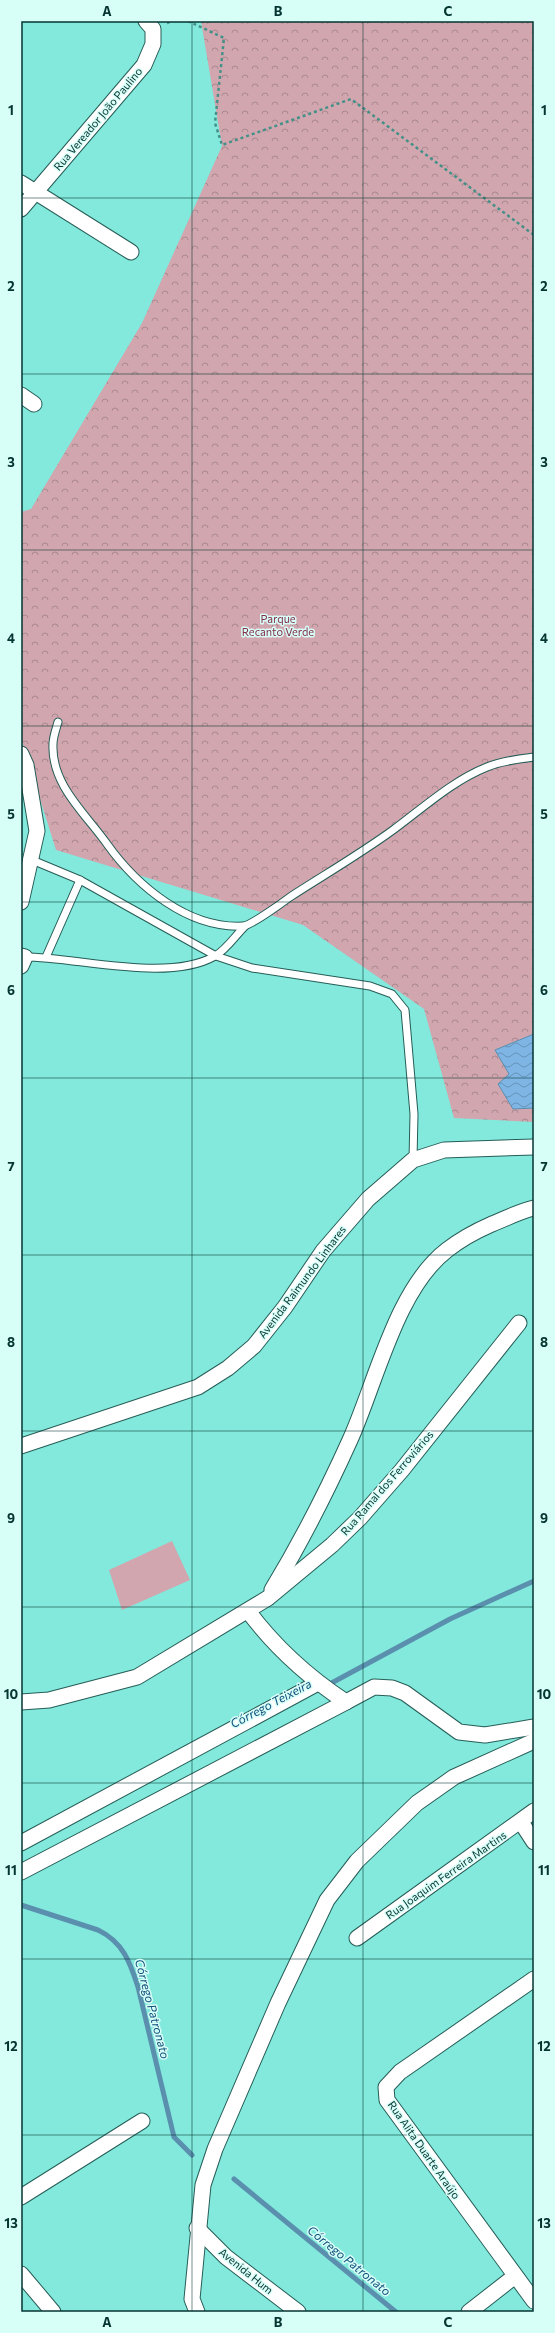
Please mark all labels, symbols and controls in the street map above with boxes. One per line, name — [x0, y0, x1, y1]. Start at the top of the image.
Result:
text: A — [102, 3, 112, 19]
text: B — [274, 3, 283, 19]
text: C — [444, 3, 453, 19]
street label: Rua Vereador João Paulino — [51, 64, 146, 174]
text: 1 — [8, 102, 14, 118]
text: 1 — [541, 102, 547, 118]
text: 2 — [7, 278, 15, 294]
text: 2 — [540, 278, 548, 294]
text: 3 — [7, 454, 15, 470]
text: 3 — [540, 454, 548, 470]
park label: Parque Recanto Verde — [242, 612, 314, 638]
text: 4 — [7, 630, 15, 646]
text: 4 — [540, 630, 548, 646]
text: 5 — [7, 806, 15, 822]
text: 5 — [540, 806, 548, 822]
text: 6 — [7, 982, 15, 998]
text: 6 — [540, 982, 548, 998]
text: 7 — [7, 1158, 15, 1174]
text: 7 — [540, 1158, 548, 1174]
street label: Avenida Raimundo Linhares — [255, 1223, 348, 1340]
text: 8 — [7, 1334, 15, 1350]
text: 8 — [540, 1334, 548, 1350]
street label: Rua Ramal dos Ferroviários — [338, 1428, 436, 1538]
text: 9 — [7, 1510, 15, 1526]
text: 9 — [540, 1510, 548, 1526]
water label: Córrego Teixeira — [228, 1676, 313, 1730]
text: 10 — [4, 1686, 19, 1702]
text: 10 — [537, 1686, 552, 1702]
street label: Rua Joaquim Ferreira Martins — [383, 1828, 509, 1922]
text: 11 — [5, 1862, 17, 1878]
text: 11 — [538, 1862, 550, 1878]
water label: Córrego Patronato — [133, 1957, 173, 2060]
text: 12 — [4, 2038, 18, 2054]
text: 12 — [537, 2038, 551, 2054]
street label: Rua Alita Duarte Araújo — [386, 2098, 463, 2202]
text: 13 — [4, 2215, 18, 2231]
text: 13 — [537, 2215, 551, 2231]
water label: Córrego Patronato — [305, 2223, 394, 2298]
street label: Avenida Hum — [217, 2245, 276, 2296]
text: A — [102, 2314, 112, 2330]
text: B — [274, 2314, 283, 2330]
text: C — [444, 2314, 453, 2330]

